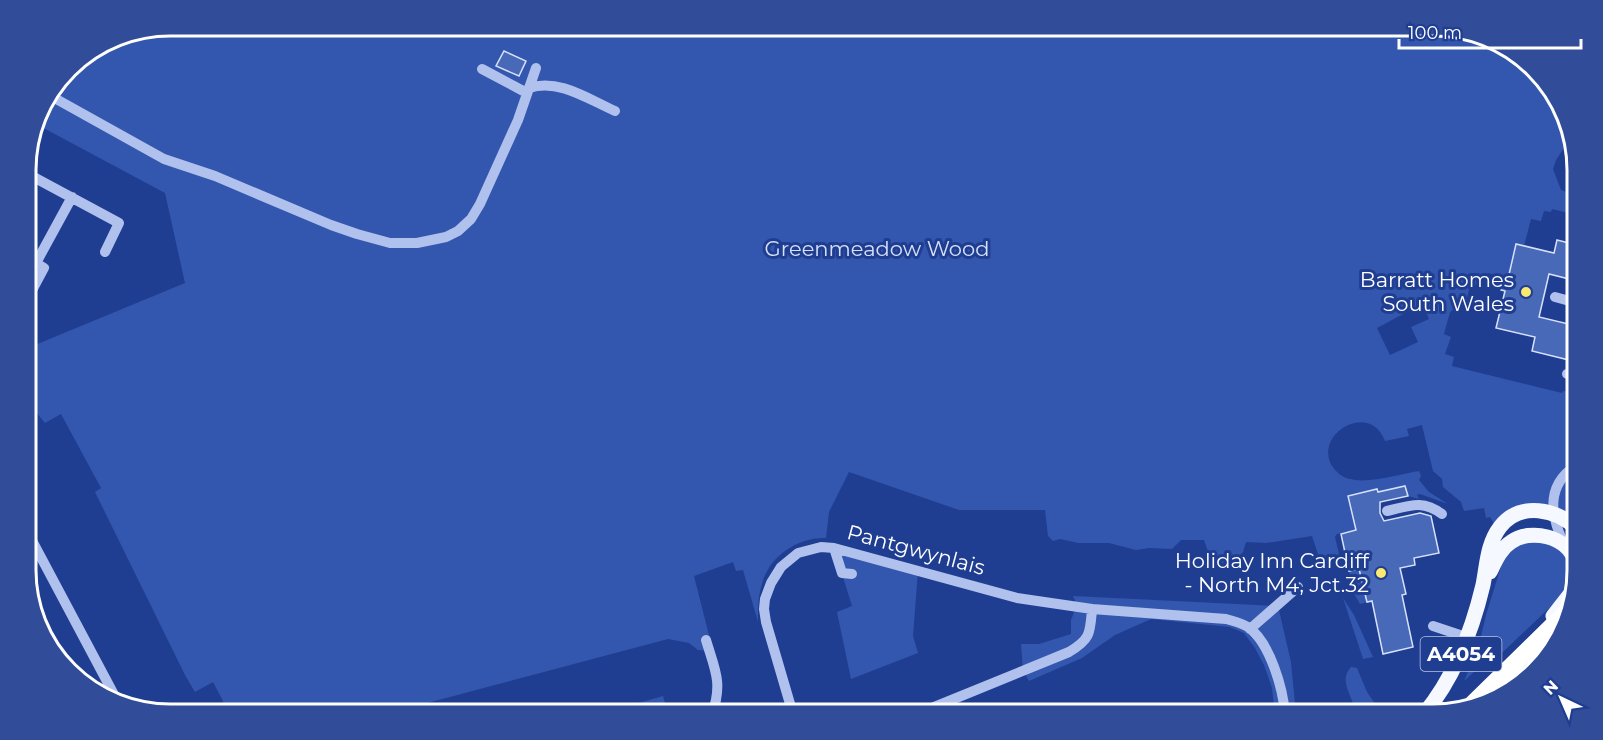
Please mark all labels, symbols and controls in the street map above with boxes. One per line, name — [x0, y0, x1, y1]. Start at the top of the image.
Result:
scale bar — [1399, 12, 1580, 50]
text: 100 m — [1408, 22, 1462, 44]
park label: Greenmeadow Wood — [765, 236, 989, 261]
place label: Barratt Homes South Wales — [1360, 267, 1514, 316]
marker: Barratt Homes South Wales — [1519, 285, 1533, 299]
street label: Pantgwynlais — [844, 519, 988, 580]
place label: Holiday Inn Cardiff - North M4, Jct.32 — [1175, 548, 1370, 597]
marker: Holiday Inn Cardiff - North M4, Jct.32 — [1374, 566, 1388, 580]
road number: A4054 — [1420, 637, 1502, 671]
north arrow — [1531, 668, 1591, 728]
text: N — [1540, 676, 1562, 699]

